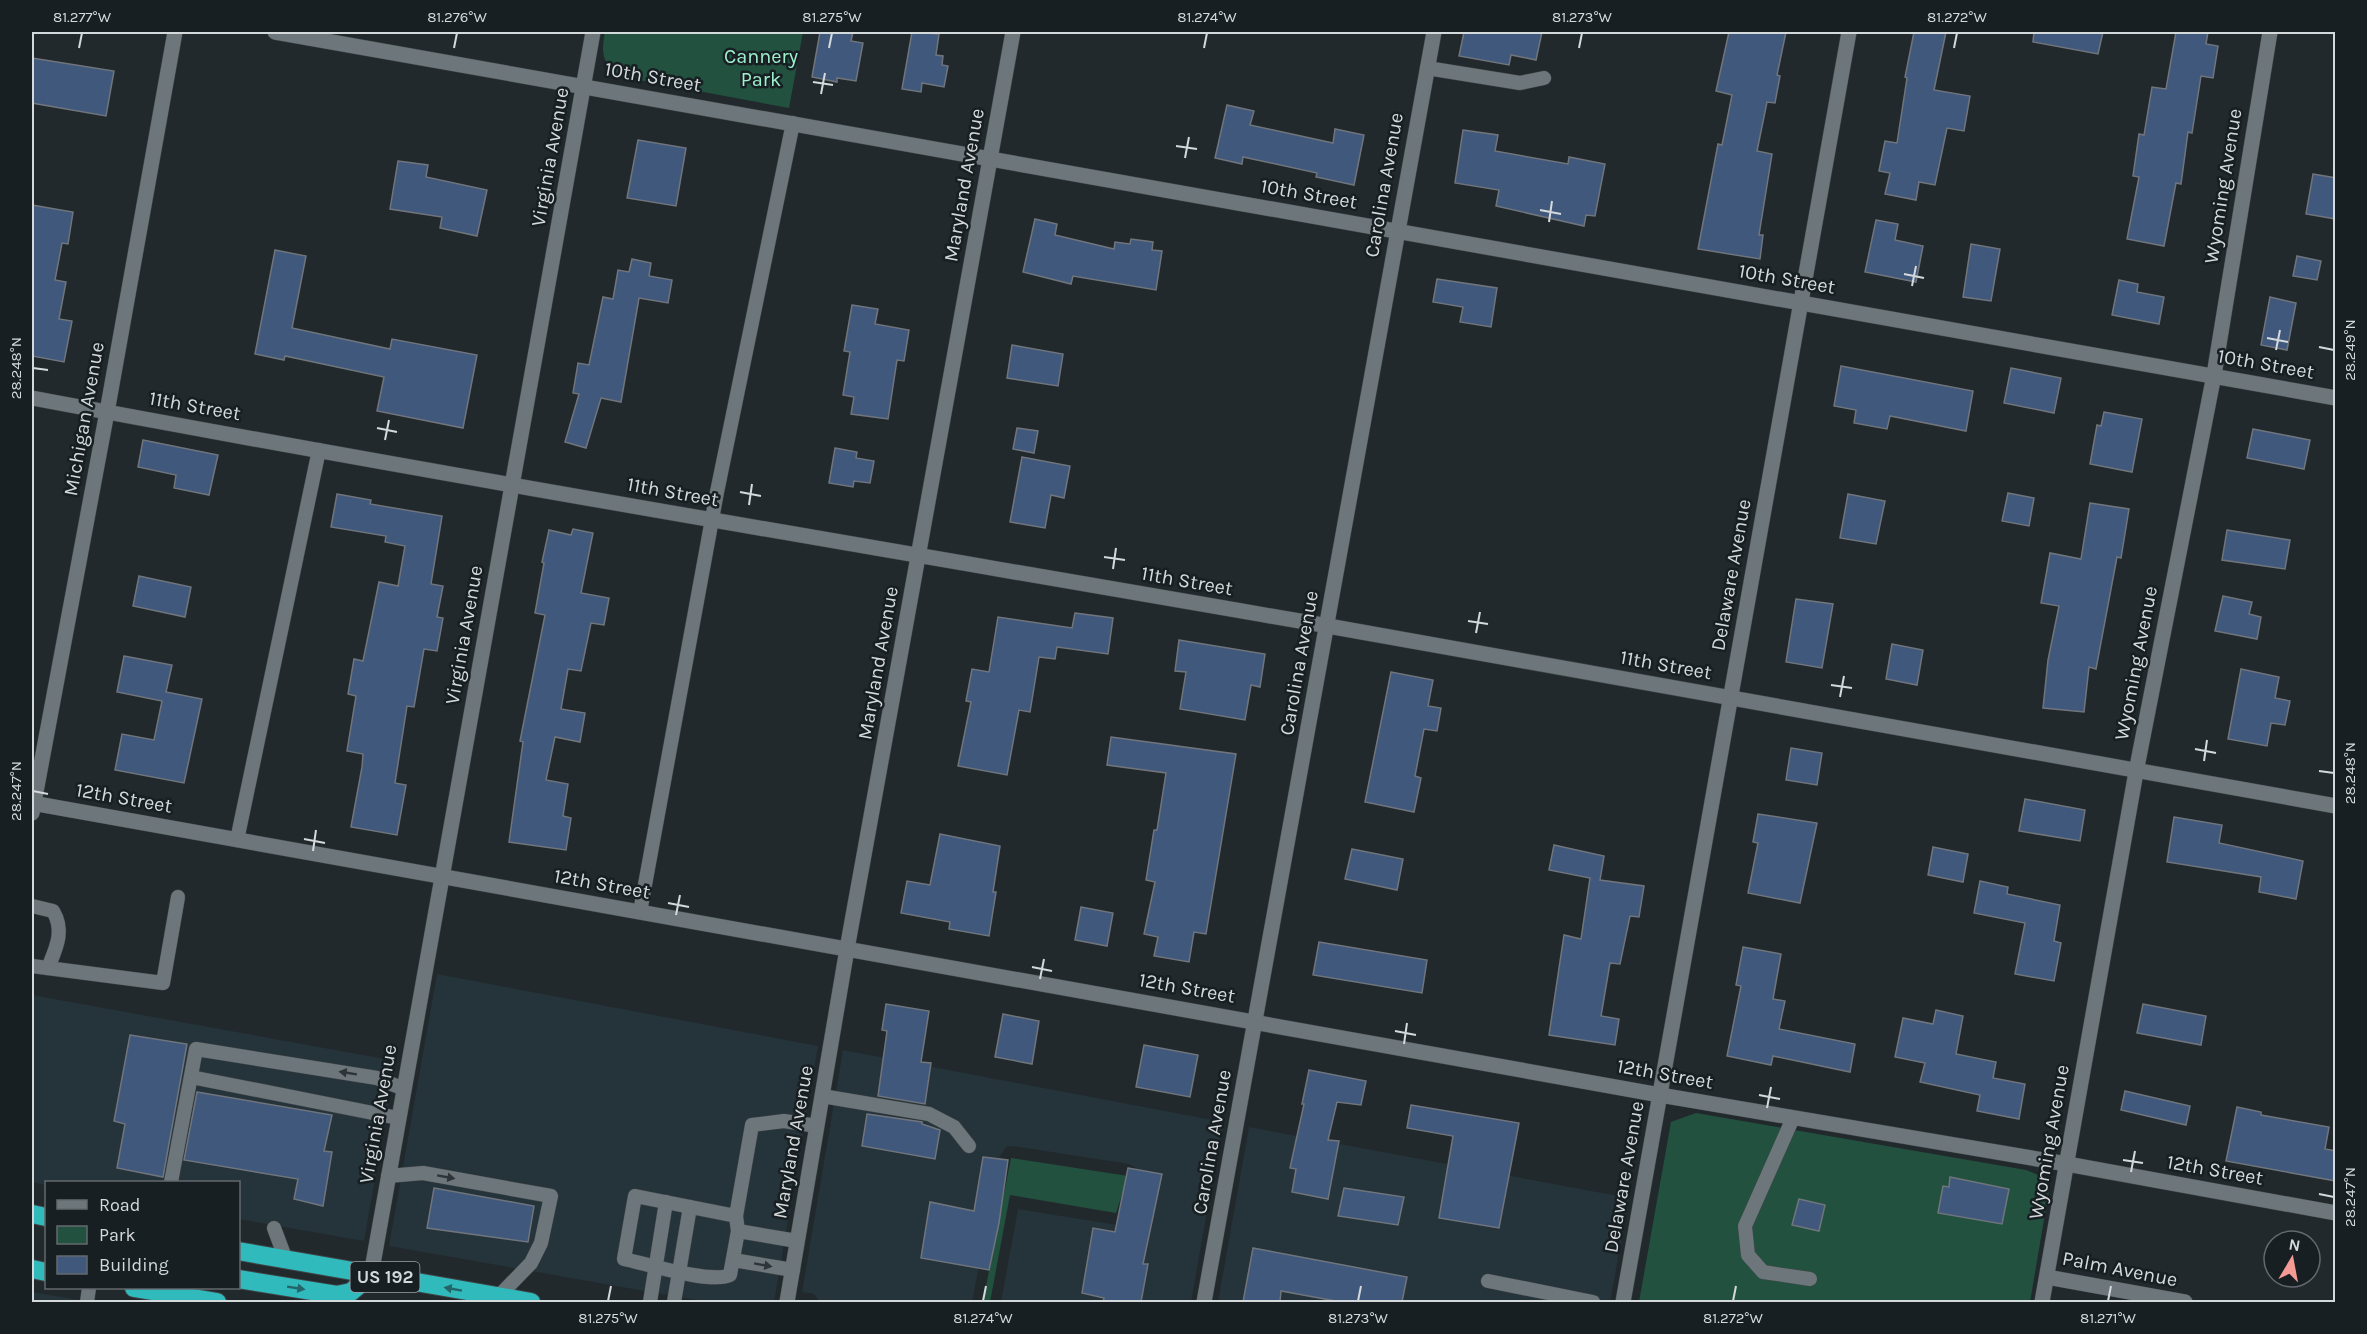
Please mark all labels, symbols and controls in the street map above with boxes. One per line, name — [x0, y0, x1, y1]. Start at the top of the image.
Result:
text: 81.277°W — [53, 8, 112, 26]
text: 81.276°W — [427, 8, 487, 26]
text: 81.275°W — [802, 8, 862, 26]
text: 81.274°W — [1177, 8, 1237, 26]
text: 81.273°W — [1552, 8, 1613, 26]
text: 81.272°W — [1927, 8, 1987, 26]
park label: Cannery Park — [724, 45, 798, 91]
street label: 10th Street — [603, 57, 704, 97]
street label: Virginia Avenue — [526, 86, 574, 228]
street label: Maryland Avenue — [939, 106, 989, 264]
street label: Wyoming Avenue — [2199, 107, 2247, 265]
street label: Carolina Avenue — [1360, 111, 1408, 259]
street label: 10th Street — [1259, 174, 1360, 214]
street label: 10th Street — [1737, 259, 1838, 299]
text: 28.249°N — [2341, 319, 2359, 381]
text: 28.248°N — [7, 337, 25, 399]
street label: Michigan Avenue — [59, 340, 109, 498]
street label: 10th Street — [2216, 344, 2317, 384]
street label: 11th Street — [147, 387, 243, 425]
street label: 11th Street — [625, 473, 721, 511]
street label: Delaware Avenue — [1706, 497, 1756, 653]
street label: 11th Street — [1139, 562, 1235, 600]
street label: Virginia Avenue — [440, 564, 488, 706]
street label: Maryland Avenue — [853, 584, 903, 742]
street label: Wyoming Avenue — [2110, 584, 2162, 742]
street label: Carolina Avenue — [1275, 589, 1323, 737]
street label: 11th Street — [1618, 646, 1714, 684]
text: 28.248°N — [2341, 742, 2359, 804]
text: 28.247°N — [7, 761, 25, 821]
street label: 12th Street — [74, 778, 174, 818]
street label: 12th Street — [552, 864, 652, 904]
street label: 12th Street — [1137, 968, 1237, 1008]
street label: Virginia Avenue — [354, 1043, 402, 1185]
street label: 12th Street — [1615, 1054, 1715, 1094]
street label: Maryland Avenue — [768, 1063, 818, 1221]
street label: Wyoming Avenue — [2024, 1063, 2074, 1221]
one-way arrow — [339, 1068, 358, 1077]
street label: Carolina Avenue — [1188, 1068, 1236, 1216]
street label: Delaware Avenue — [1599, 1099, 1649, 1255]
street label: 12th Street — [2165, 1150, 2265, 1190]
text: 28.247°N — [2341, 1167, 2359, 1227]
one-way arrow — [437, 1173, 456, 1182]
legend — [45, 1181, 240, 1289]
text: Road — [99, 1194, 140, 1216]
text: Park — [99, 1224, 136, 1246]
north arrow — [2262, 1229, 2322, 1289]
text: N — [2287, 1234, 2302, 1255]
street label: Palm Avenue — [2060, 1247, 2180, 1291]
text: Building — [99, 1254, 169, 1276]
one-way arrow — [753, 1261, 772, 1270]
road number: US 192 — [350, 1262, 420, 1292]
one-way arrow — [287, 1284, 306, 1293]
one-way arrow — [443, 1284, 462, 1293]
text: 81.275°W — [578, 1309, 638, 1327]
text: 81.274°W — [953, 1309, 1013, 1327]
text: 81.273°W — [1328, 1309, 1389, 1327]
text: 81.272°W — [1703, 1309, 1763, 1327]
text: 81.271°W — [2080, 1309, 2137, 1327]

